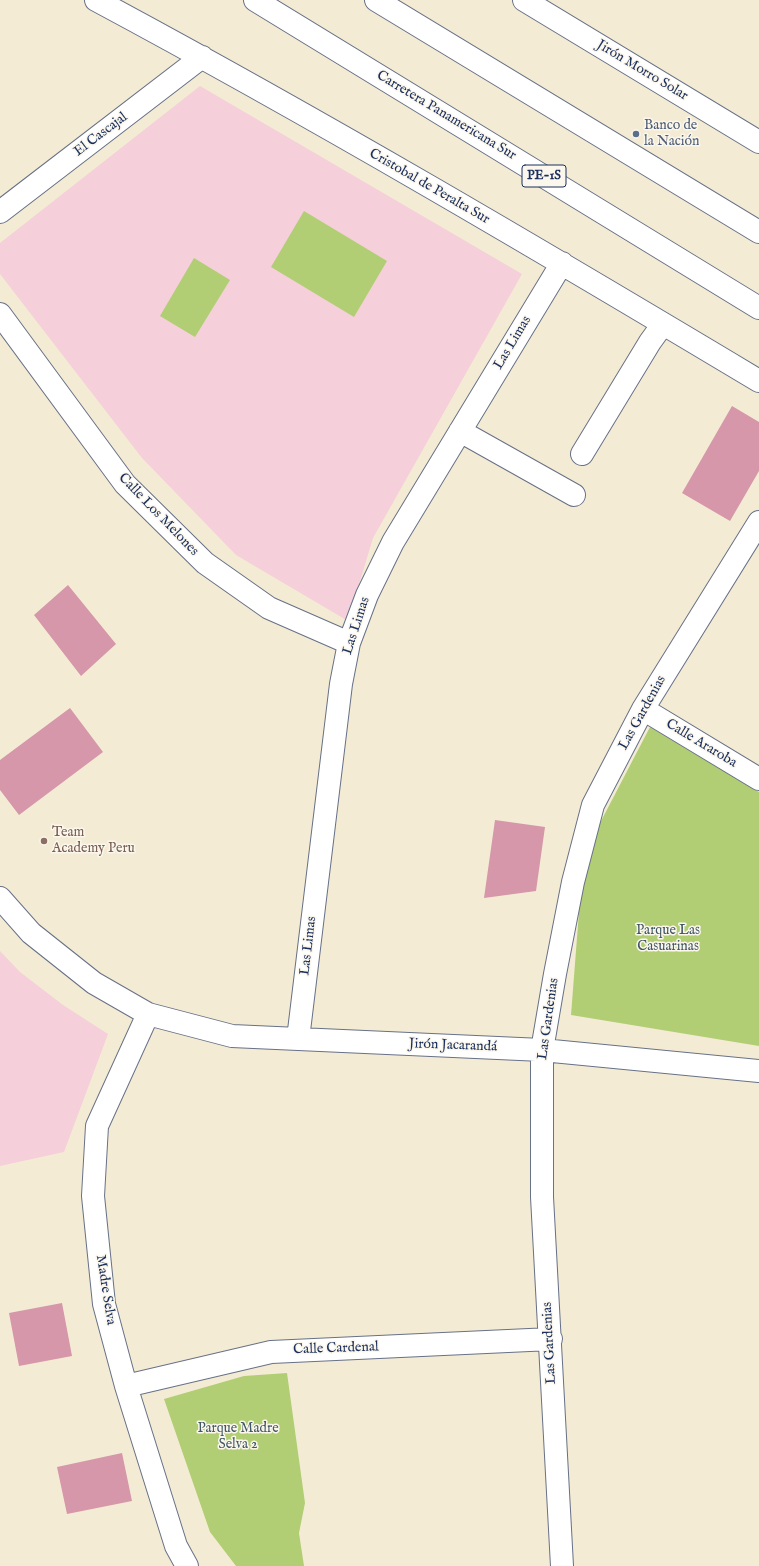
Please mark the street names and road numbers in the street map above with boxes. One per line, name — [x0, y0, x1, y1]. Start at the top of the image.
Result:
street label: Jirón Morro Solar — [593, 37, 691, 105]
street label: Carretera Panamericana Sur — [373, 68, 519, 164]
street label: El Cascajal — [71, 109, 131, 161]
street label: Cristobal de Peralta Sur — [366, 146, 492, 228]
road number: PE-1S — [522, 165, 566, 187]
street label: Las Limas — [490, 313, 536, 373]
street label: Calle Los Melones — [114, 470, 202, 560]
street label: Las Limas — [340, 595, 374, 657]
street label: Las Gardenias — [616, 673, 670, 753]
street label: Calle Araroba — [662, 716, 740, 772]
street label: Las Limas — [297, 915, 321, 977]
street label: Las Gardenias — [535, 977, 563, 1061]
street label: Jirón Jacarandá — [409, 1036, 497, 1056]
street label: Madre Selva — [91, 1254, 119, 1326]
street label: Las Gardenias — [539, 1301, 561, 1385]
street label: Calle Cardenal — [293, 1339, 379, 1359]

